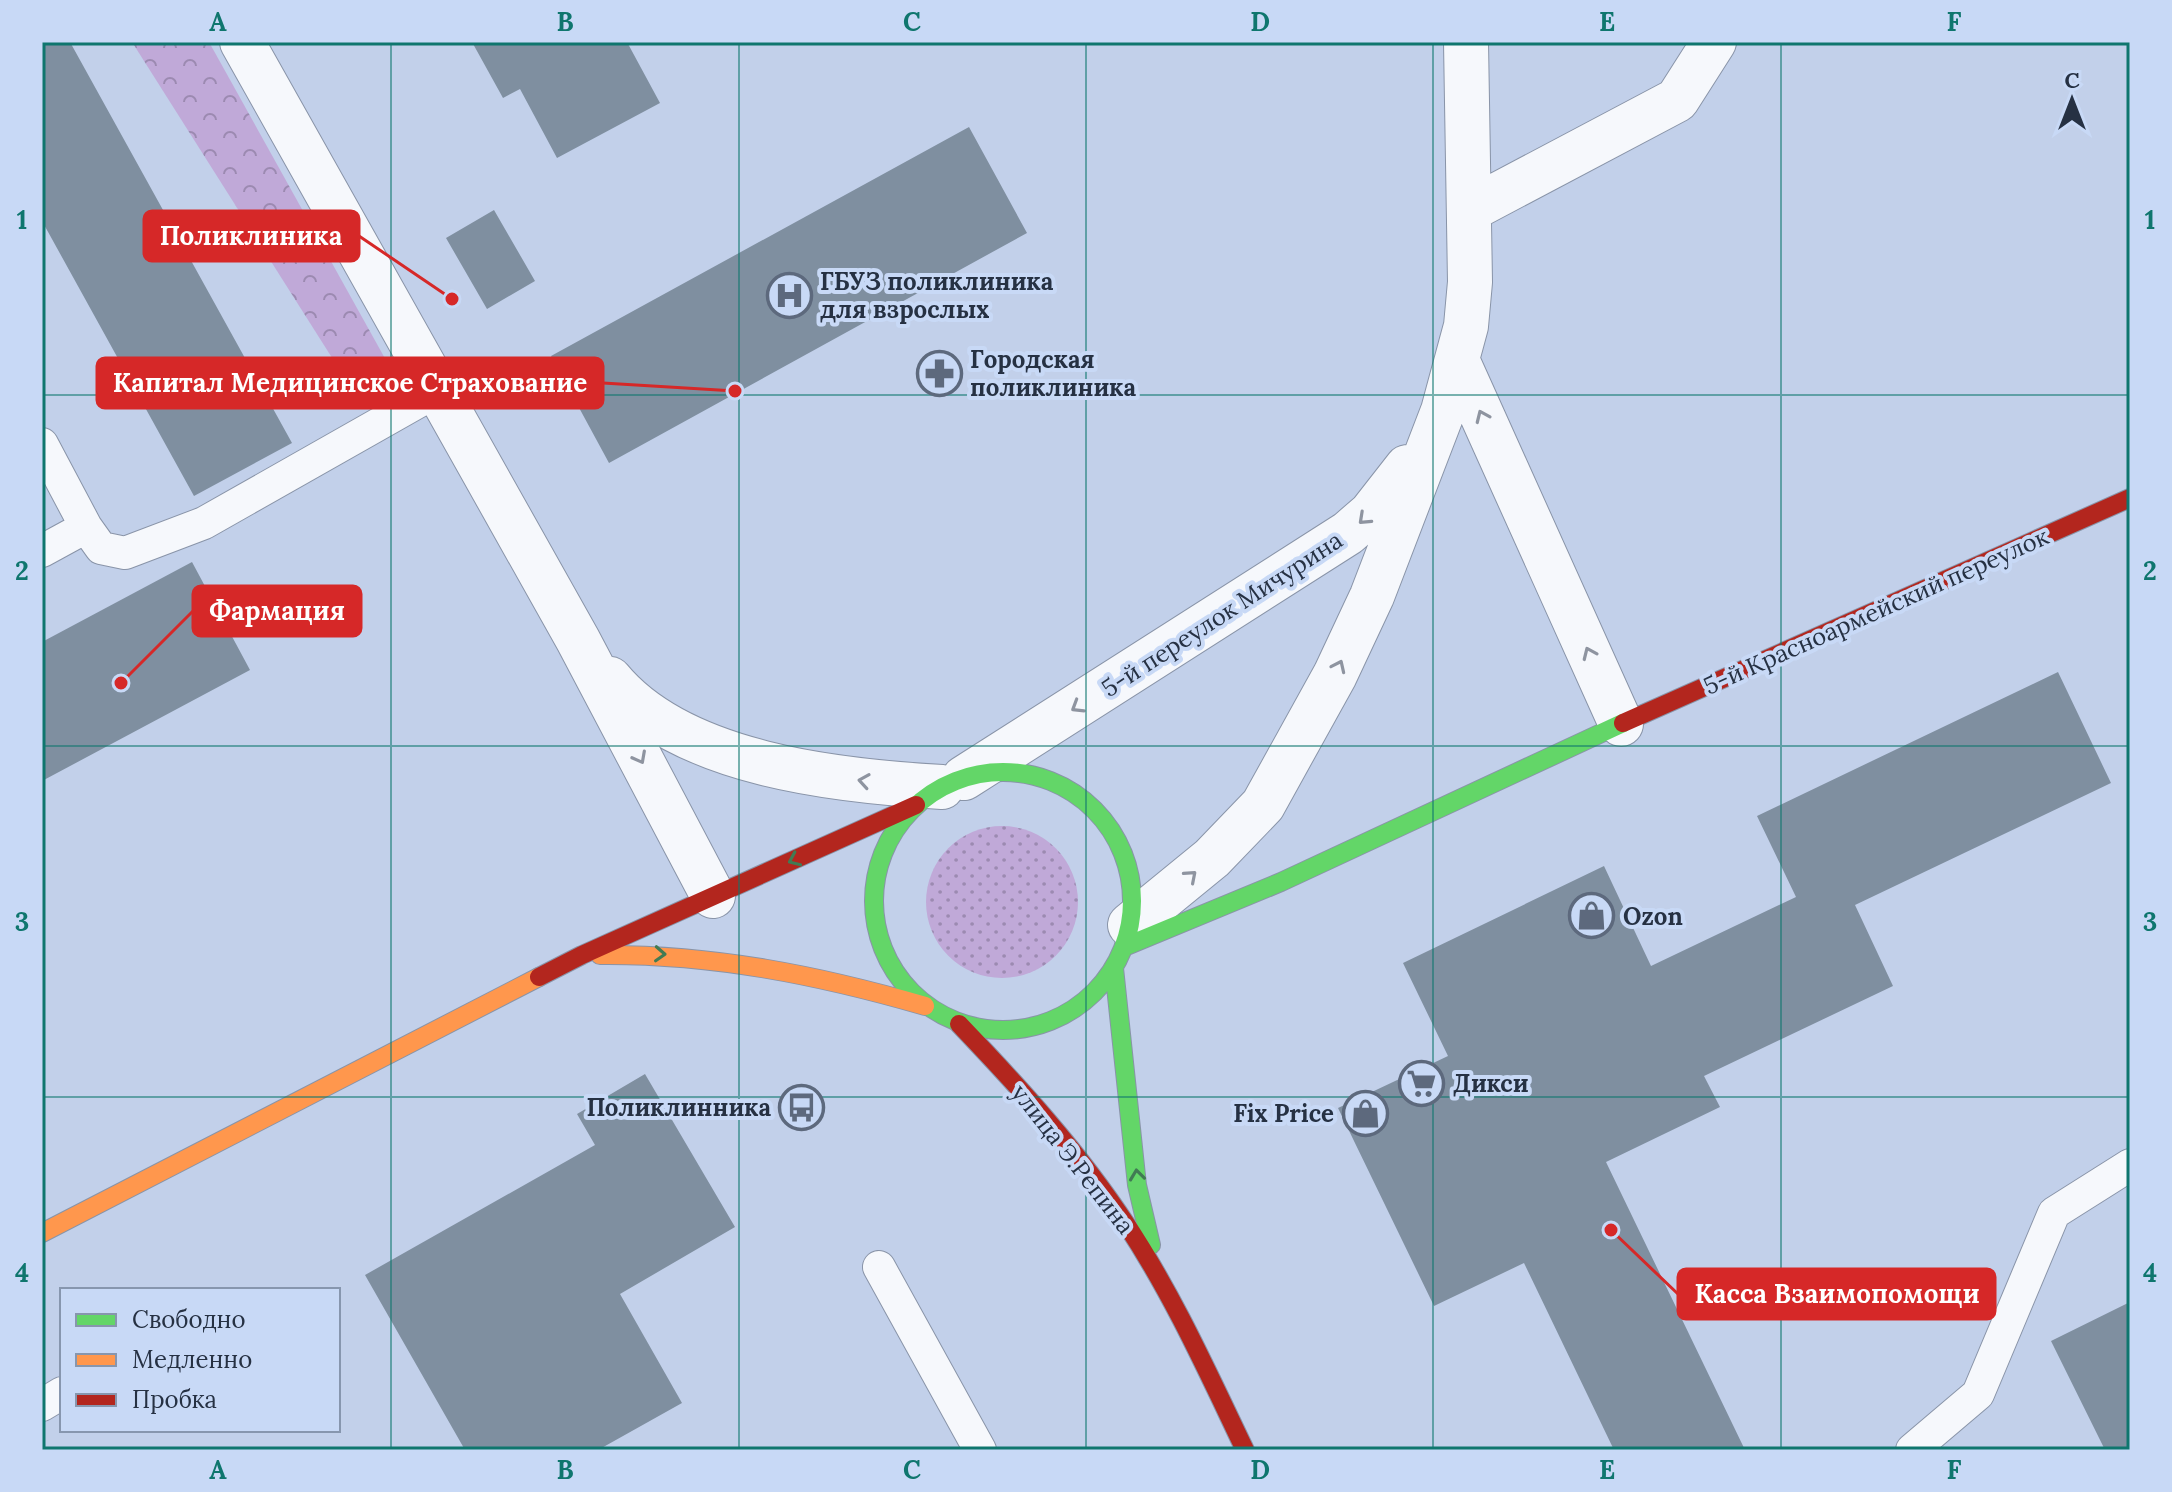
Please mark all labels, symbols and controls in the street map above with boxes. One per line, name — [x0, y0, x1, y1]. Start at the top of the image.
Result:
text: A — [209, 5, 227, 38]
text: B — [556, 5, 574, 38]
text: C — [903, 5, 921, 38]
text: D — [1250, 5, 1270, 38]
text: E — [1599, 5, 1615, 38]
text: F — [1947, 5, 1962, 38]
north arrow — [2032, 60, 2112, 140]
text: С — [2064, 66, 2080, 94]
text: 1 — [17, 203, 27, 236]
text: 1 — [2145, 203, 2155, 236]
callout: Поликлиника — [144, 211, 359, 261]
text: Поликлиника — [160, 219, 343, 252]
place label: ГБУЗ поликлиника для взрослых — [820, 266, 1054, 325]
hospital icon: ГБУЗ поликлиника для взрослых — [765, 271, 813, 319]
place label: Городская поликлиника — [970, 344, 1136, 403]
pharmacy icon: Городская поликлиника — [915, 349, 963, 397]
callout: Капитал Медицинское Страхование — [97, 358, 603, 408]
text: Капитал Медицинское Страхование — [113, 366, 587, 399]
one-way arrow — [1476, 410, 1492, 424]
one-way arrow — [1359, 509, 1374, 523]
street label: 5-й Красноармейский переулок — [1699, 521, 2053, 701]
street label: 5-й переулок Мичурина — [1096, 524, 1348, 704]
text: 2 — [15, 554, 29, 587]
text: 2 — [2143, 554, 2157, 587]
callout: Фармация — [193, 586, 361, 636]
text: Фармация — [209, 594, 345, 627]
one-way arrow — [1583, 646, 1599, 661]
one-way arrow — [1329, 659, 1345, 674]
one-way arrow — [1071, 697, 1086, 712]
one-way arrow — [631, 750, 646, 765]
one-way arrow — [857, 773, 871, 790]
one-way arrow — [788, 850, 802, 866]
one-way arrow — [1181, 871, 1196, 886]
shop icon: Ozon — [1568, 892, 1616, 940]
place label: Ozon — [1623, 901, 1683, 932]
text: 3 — [15, 905, 29, 938]
text: 3 — [2143, 905, 2157, 938]
one-way arrow — [654, 945, 667, 962]
supermarket icon: Дикси — [1398, 1059, 1446, 1107]
place label: Дикси — [1453, 1068, 1529, 1099]
street label: улица Э.Репина — [1005, 1078, 1141, 1240]
bus stop icon: Поликлинника — [778, 1083, 826, 1131]
shop icon: Fix Price — [1341, 1089, 1389, 1137]
place label: Поликлинника — [586, 1092, 771, 1123]
place label: Fix Price — [1233, 1098, 1334, 1129]
one-way arrow — [1128, 1168, 1145, 1181]
text: 4 — [15, 1256, 29, 1289]
text: 4 — [2143, 1256, 2157, 1289]
callout: Касса Взаимопомощи — [1678, 1269, 1995, 1319]
text: Касса Взаимопомощи — [1694, 1277, 1980, 1310]
legend — [60, 1288, 340, 1432]
text: Свободно — [132, 1304, 246, 1335]
text: Медленно — [132, 1344, 252, 1375]
text: Пробка — [132, 1384, 217, 1415]
text: A — [209, 1453, 227, 1486]
text: B — [556, 1453, 574, 1486]
text: C — [903, 1453, 921, 1486]
text: D — [1250, 1453, 1270, 1486]
text: E — [1599, 1453, 1615, 1486]
text: F — [1947, 1453, 1962, 1486]

